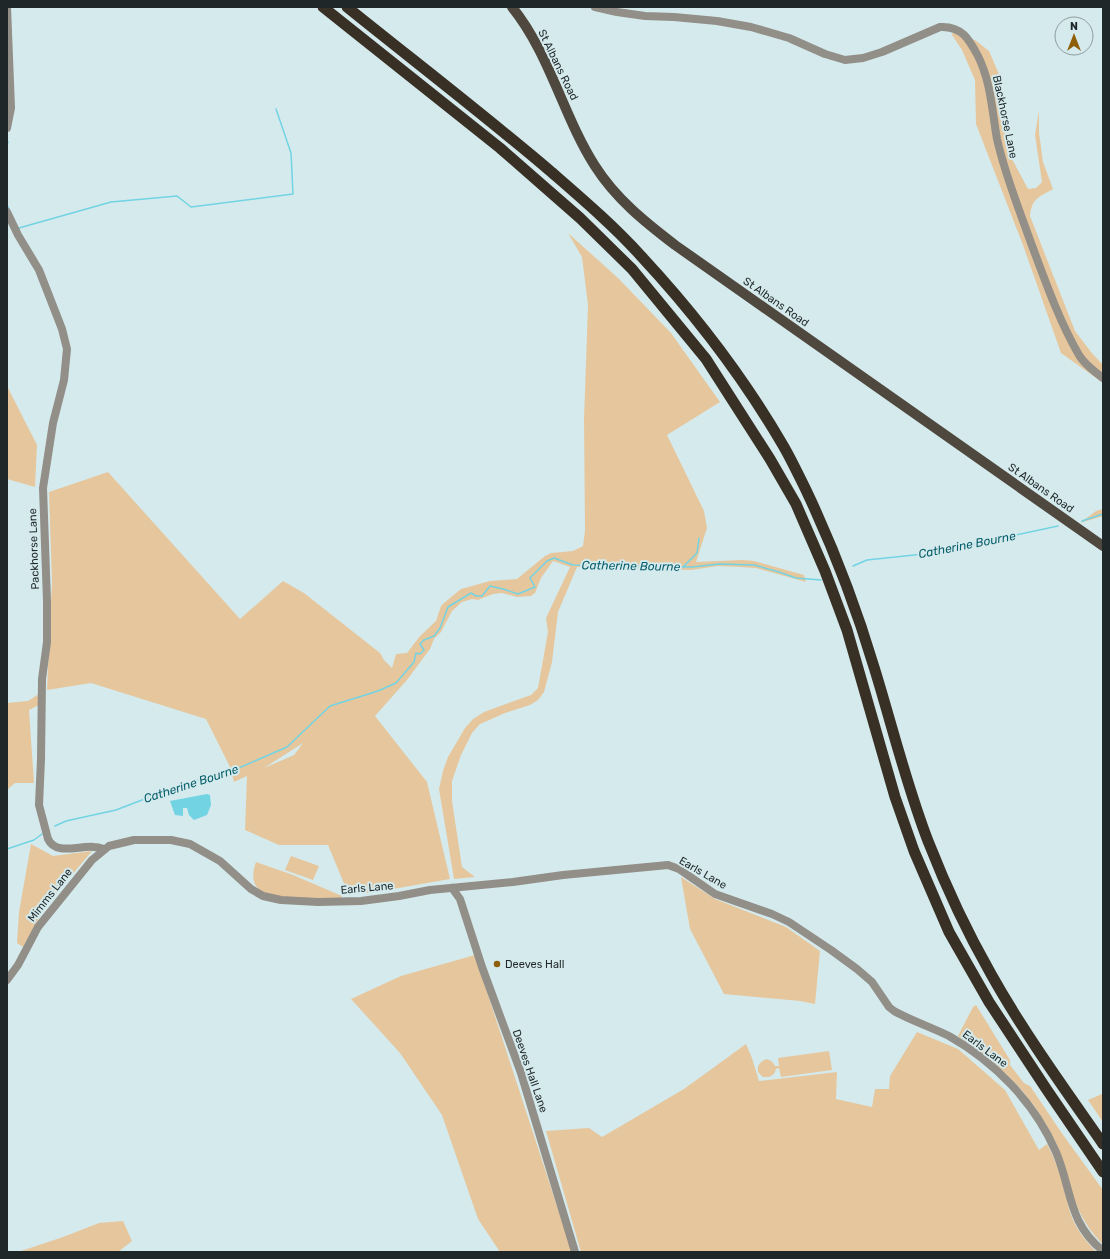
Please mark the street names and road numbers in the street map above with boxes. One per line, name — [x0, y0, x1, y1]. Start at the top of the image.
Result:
street label: St Albans Road — [535, 27, 581, 103]
street label: Blackhorse Lane — [990, 74, 1020, 160]
street label: St Albans Road — [741, 275, 811, 329]
street label: St Albans Road — [1006, 461, 1076, 515]
street label: Packhorse Lane — [26, 508, 42, 590]
street label: Earls Lane — [677, 854, 729, 892]
street label: Mimms Lane — [25, 866, 75, 924]
street label: Earls Lane — [340, 879, 394, 897]
street label: Deeves Hall Lane — [510, 1028, 550, 1114]
street label: Earls Lane — [960, 1028, 1010, 1070]

